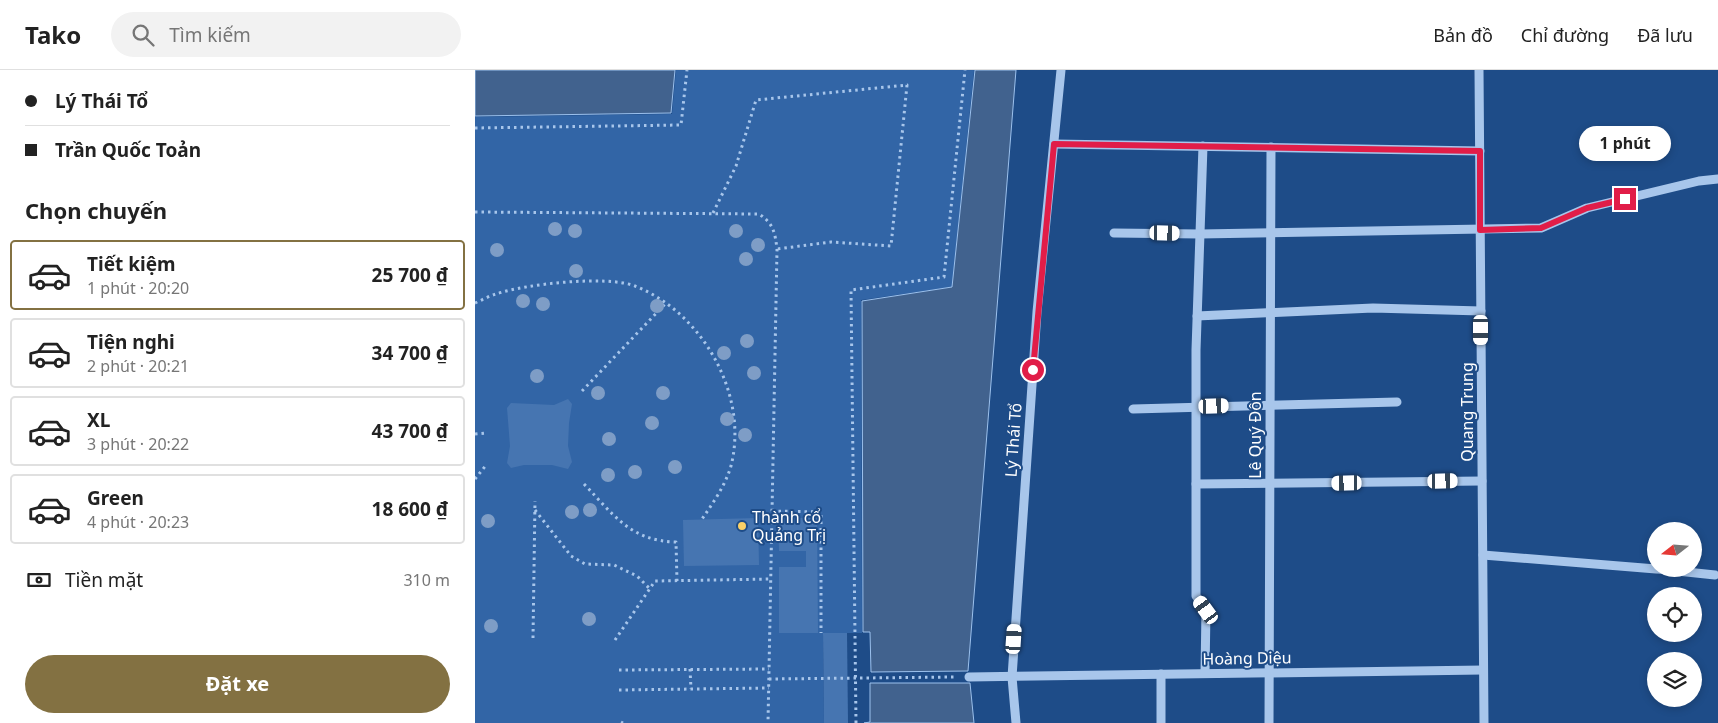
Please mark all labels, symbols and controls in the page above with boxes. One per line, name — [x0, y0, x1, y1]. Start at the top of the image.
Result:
search box — [111, 12, 461, 57]
text: Tako — [25, 18, 81, 51]
icon: search — [129, 21, 157, 49]
text: Tìm kiếm — [169, 22, 251, 48]
text: Bản đồ — [1433, 23, 1493, 47]
text: Chỉ đường — [1521, 23, 1609, 47]
text: Đã lưu — [1637, 23, 1693, 47]
text: Lý Thái Tổ — [55, 88, 148, 114]
callout: 1 phút — [1579, 126, 1671, 162]
text: 1 phút — [1599, 132, 1651, 154]
text: Trần Quốc Toản — [55, 137, 201, 163]
route end — [1614, 188, 1636, 210]
text: Chọn chuyến — [25, 195, 167, 225]
car — [1149, 225, 1180, 241]
text: Tiết kiệm — [87, 251, 176, 277]
icon: car — [27, 253, 72, 298]
text: 25 700 ₫ — [372, 262, 448, 288]
text: 1 phút · 20:20 — [87, 277, 189, 299]
car — [1473, 315, 1488, 345]
text: Tiện nghi — [87, 329, 175, 355]
icon: car — [27, 331, 72, 376]
text: 34 700 ₫ — [372, 340, 448, 366]
text: 2 phút · 20:21 — [87, 355, 189, 377]
route start — [1022, 359, 1044, 381]
street label: Quang Trung — [1456, 362, 1478, 462]
street label: Lê Quý Đôn — [1244, 391, 1266, 479]
car — [1198, 398, 1229, 414]
street label: Lý Thái Tổ — [999, 402, 1027, 478]
text: XL — [87, 407, 110, 433]
icon: car — [27, 409, 72, 454]
text: 43 700 ₫ — [372, 418, 448, 444]
text: 3 phút · 20:22 — [87, 433, 189, 455]
car — [1427, 473, 1458, 489]
car — [1331, 475, 1362, 491]
text: Green — [87, 485, 144, 511]
icon: car — [27, 487, 72, 532]
text: 18 600 ₫ — [372, 496, 448, 522]
place label: Thành cổ Quảng Trị — [752, 506, 826, 546]
text: 4 phút · 20:23 — [87, 511, 189, 533]
marker: Thành cổ Quảng Trị — [736, 520, 748, 532]
north arrow — [1647, 522, 1703, 578]
map controls — [1647, 522, 1702, 707]
icon: cash — [25, 566, 53, 594]
text: Tiền mặt — [65, 567, 143, 593]
text: 310 m — [403, 569, 450, 591]
button: locate — [1647, 587, 1702, 642]
car — [1191, 593, 1220, 627]
car — [1005, 624, 1022, 654]
street label: Hoàng Diệu — [1202, 646, 1292, 670]
button: layers — [1647, 652, 1702, 707]
button: Đặt xe — [25, 655, 450, 713]

